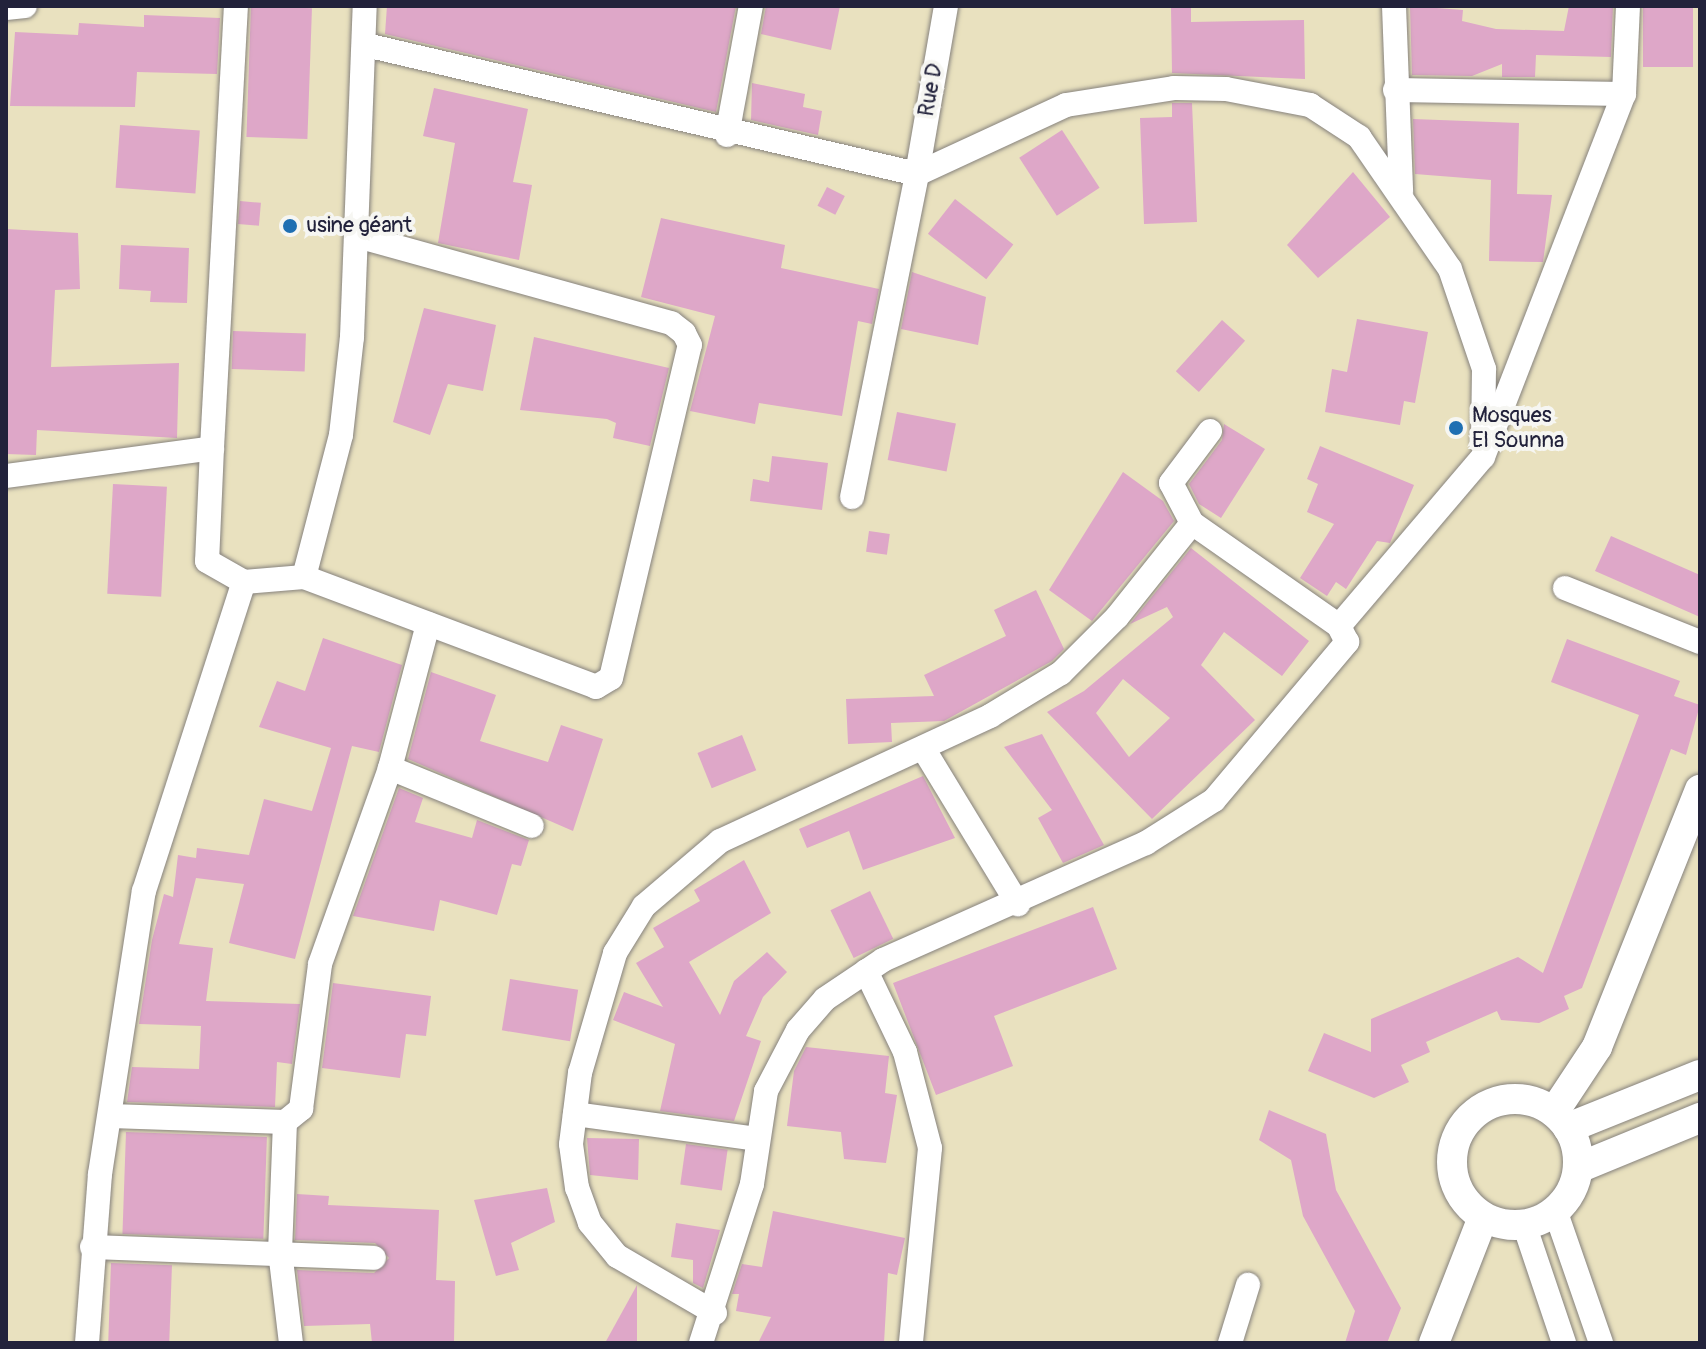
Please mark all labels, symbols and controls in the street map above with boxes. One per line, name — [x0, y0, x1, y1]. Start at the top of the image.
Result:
street label: Rue D — [913, 62, 949, 118]
place label: usine géant — [306, 213, 412, 239]
marker: usine géant — [281, 217, 299, 235]
place label: Mosques El Sounna — [1472, 402, 1564, 454]
marker: Mosques El Sounna — [1447, 419, 1465, 437]

